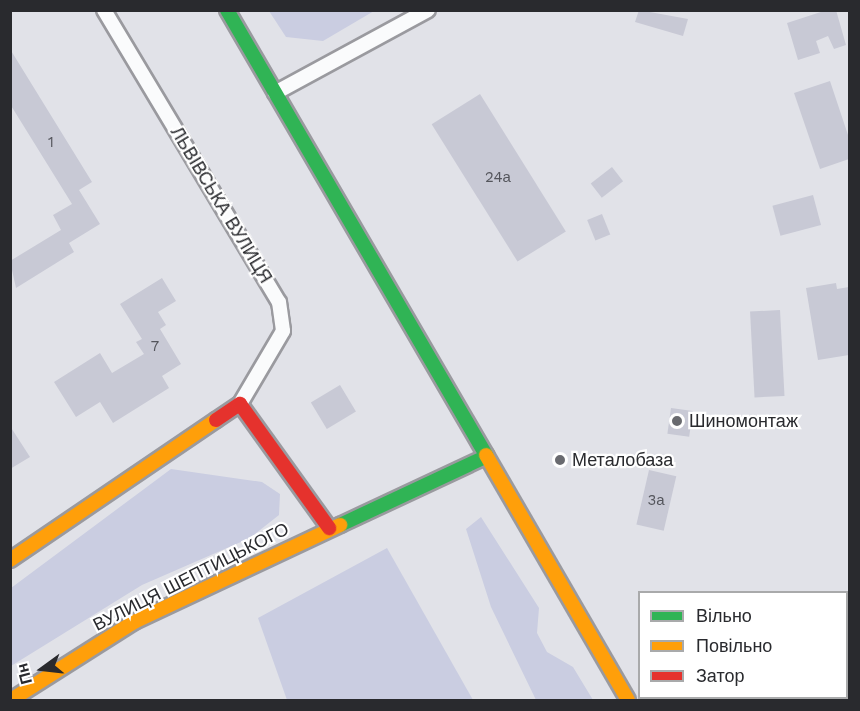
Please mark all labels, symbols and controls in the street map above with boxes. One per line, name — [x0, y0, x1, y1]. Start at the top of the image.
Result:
street label: ЛЬВІВСЬКА ВУЛИЦЯ — [166, 123, 276, 287]
house number: 1 — [48, 134, 54, 152]
house number: 24а — [485, 169, 511, 187]
house number: 7 — [151, 338, 159, 356]
place label: Шиномонтаж — [689, 410, 798, 432]
marker: Шиномонтаж — [670, 414, 684, 428]
place label: Металобаза — [572, 449, 673, 471]
marker: Металобаза — [553, 453, 567, 467]
house number: 3а — [647, 492, 665, 510]
street label: ВУЛИЦЯ ШЕПТИЦЬКОГО — [89, 518, 293, 636]
legend — [638, 591, 848, 699]
text: Вільно — [696, 605, 752, 626]
text: Повільно — [696, 635, 772, 656]
north arrow — [12, 639, 72, 699]
text: Пн — [12, 661, 36, 686]
text: Затор — [696, 665, 745, 686]

